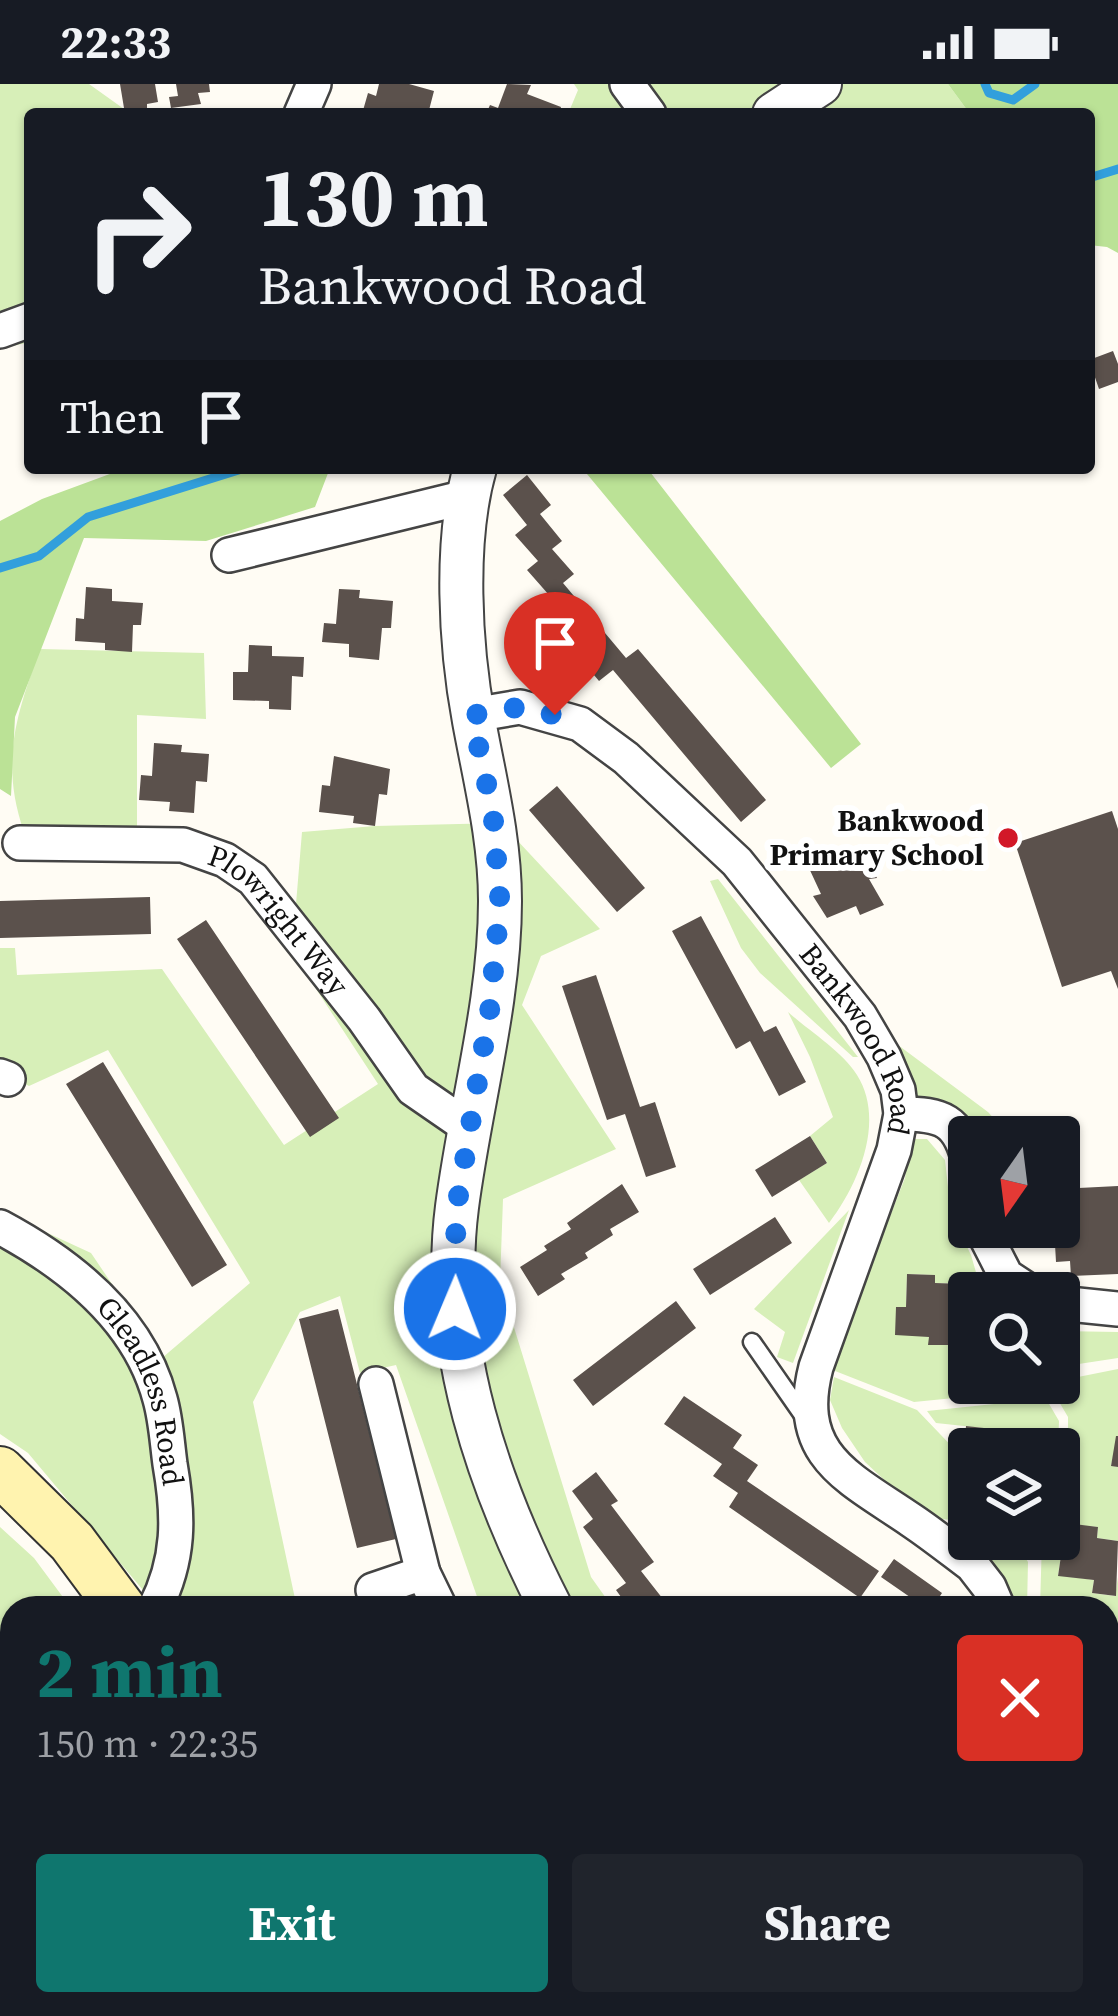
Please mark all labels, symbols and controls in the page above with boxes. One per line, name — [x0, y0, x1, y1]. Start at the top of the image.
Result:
text: 22:33 — [60, 11, 171, 73]
text: 130 m — [258, 139, 489, 254]
icon: right — [60, 156, 216, 312]
text: Bankwood Road — [258, 248, 646, 322]
icon: arrive — [188, 384, 254, 450]
text: Then — [60, 386, 164, 448]
pin — [504, 592, 606, 715]
icon: arrive — [522, 610, 588, 676]
place label: Bankwood Primary School — [769, 800, 984, 875]
marker: Bankwood Primary School — [995, 825, 1021, 851]
street label: Plowright Way — [203, 835, 359, 1004]
street label: Bankwood Road — [790, 935, 922, 1139]
north arrow — [948, 1116, 1080, 1248]
map controls — [948, 1116, 1080, 1560]
position arrow — [392, 1246, 518, 1372]
button: search — [948, 1272, 1080, 1404]
street label: Gleadless Road — [88, 1287, 194, 1488]
button: layers — [948, 1428, 1080, 1560]
text: 2 min — [36, 1622, 223, 1721]
button: close — [957, 1635, 1083, 1761]
text: 150 m · 22:35 — [36, 1717, 258, 1770]
button: Exit — [36, 1854, 548, 1992]
button: Share — [572, 1854, 1083, 1992]

